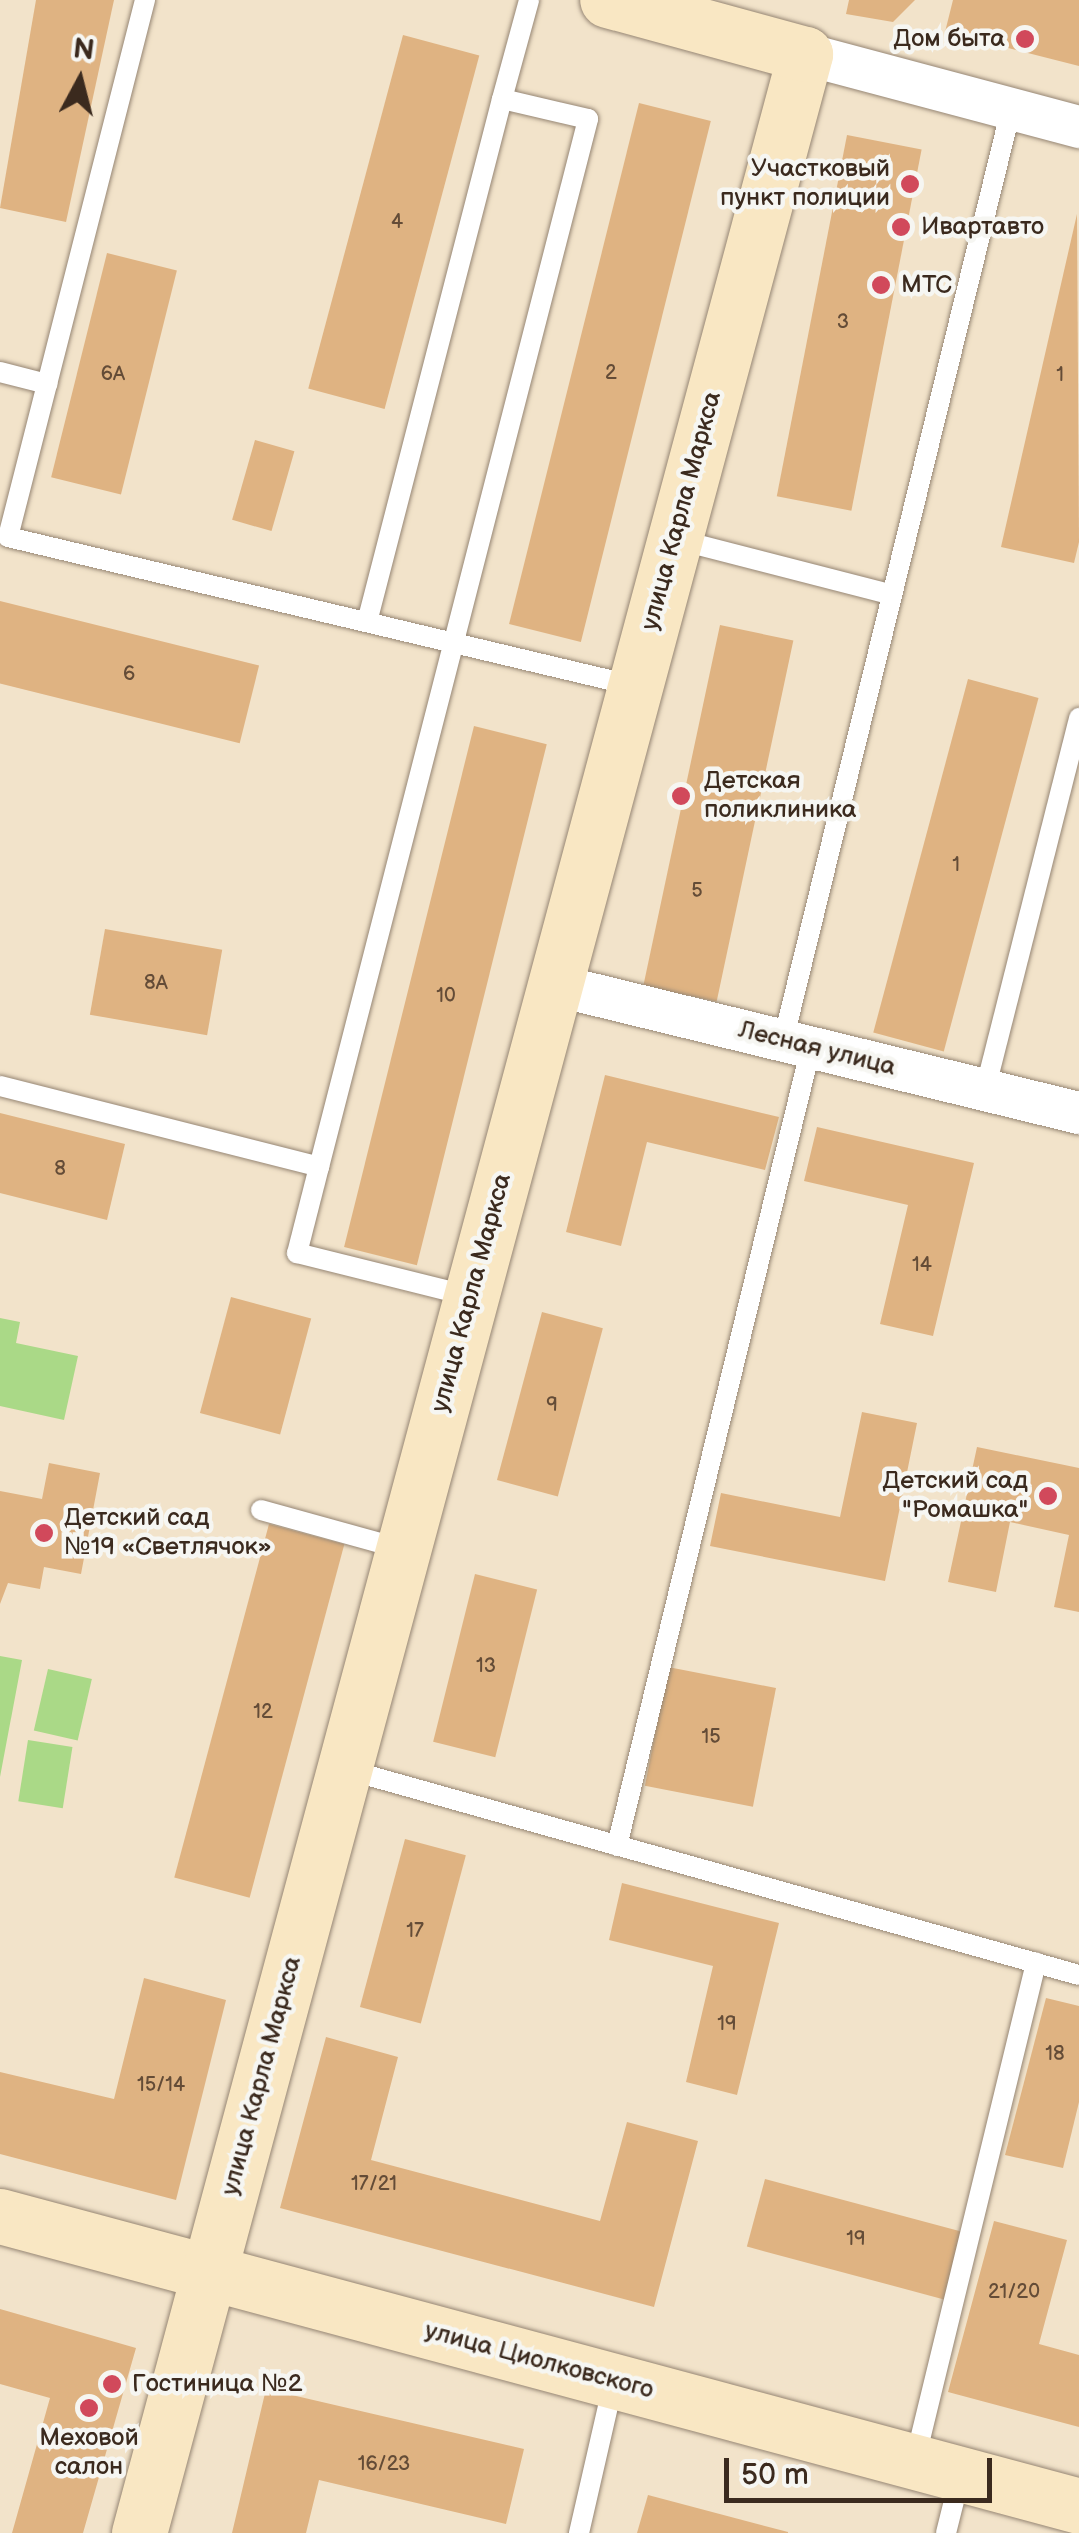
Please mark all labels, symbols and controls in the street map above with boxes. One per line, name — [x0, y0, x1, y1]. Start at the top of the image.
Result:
place label: Дом быта — [893, 24, 1005, 54]
marker: Дом быта — [1014, 28, 1036, 50]
north arrow — [30, 30, 130, 130]
text: N — [71, 32, 96, 67]
place label: Участковый пункт полиции — [720, 155, 890, 214]
marker: Участковый пункт полиции — [899, 173, 921, 195]
house number: 4 — [391, 210, 403, 234]
place label: Ивартавто — [921, 212, 1044, 242]
marker: Ивартавто — [890, 216, 912, 238]
place label: МТС — [901, 270, 952, 300]
marker: МТС — [870, 274, 892, 296]
house number: 3 — [837, 310, 849, 334]
house number: 2 — [605, 361, 617, 385]
house number: 6А — [101, 362, 125, 386]
house number: 1 — [1056, 363, 1064, 387]
street label: улица Карла Маркса — [636, 388, 728, 634]
house number: 6 — [123, 662, 135, 686]
place label: Детская поликлиника — [704, 767, 857, 826]
marker: Детская поликлиника — [668, 783, 694, 809]
house number: 1 — [952, 853, 960, 877]
house number: 5 — [691, 879, 703, 903]
house number: 8А — [144, 971, 168, 995]
house number: 10 — [436, 984, 456, 1008]
street label: Лесная улица — [735, 1015, 899, 1083]
house number: 8 — [54, 1157, 66, 1181]
street label: улица Карла Маркса — [426, 1170, 518, 1416]
house number: 14 — [912, 1253, 932, 1277]
house number: 9 — [546, 1393, 558, 1417]
place label: Детский сад "Ромашка" — [882, 1467, 1028, 1526]
marker: Детский сад "Ромашка" — [1037, 1485, 1059, 1507]
place label: Детский сад №19 «Светлячок» — [64, 1504, 272, 1563]
marker: Детский сад №19 «Светлячок» — [33, 1522, 55, 1544]
house number: 13 — [476, 1654, 496, 1678]
house number: 12 — [253, 1700, 273, 1724]
house number: 15 — [701, 1725, 721, 1749]
house number: 17 — [406, 1919, 424, 1943]
street label: улица Карла Маркса — [216, 1953, 308, 2199]
house number: 19 — [717, 2012, 737, 2036]
house number: 18 — [1045, 2042, 1065, 2066]
house number: 15/14 — [137, 2073, 185, 2097]
house number: 17/21 — [351, 2172, 397, 2196]
house number: 19 — [846, 2227, 866, 2251]
house number: 21/20 — [988, 2280, 1040, 2304]
street label: улица Циолковского — [421, 2316, 657, 2406]
place label: Гостиница №2 — [132, 2369, 303, 2399]
marker: Гостиница №2 — [101, 2373, 123, 2395]
marker: Меховой салон — [78, 2397, 100, 2419]
place label: Меховой салон — [39, 2424, 139, 2483]
scale bar — [729, 2438, 996, 2500]
house number: 16/23 — [358, 2452, 410, 2476]
text: 50 m — [741, 2457, 809, 2493]

